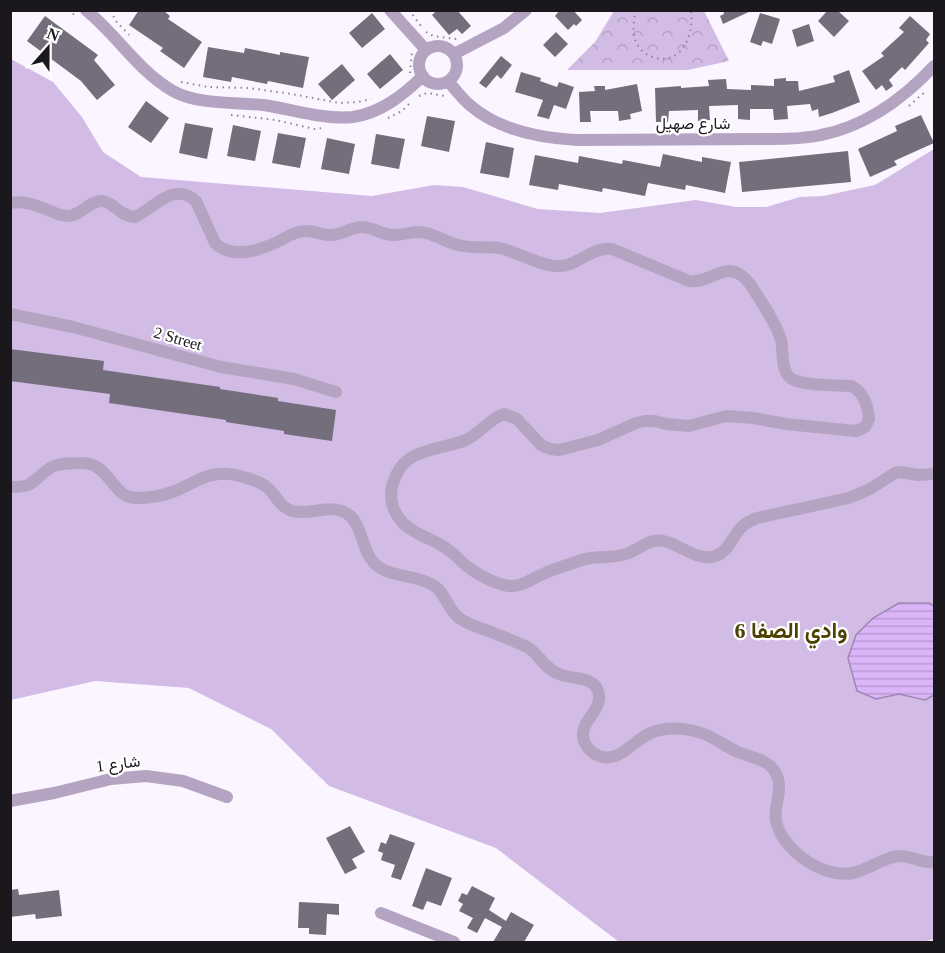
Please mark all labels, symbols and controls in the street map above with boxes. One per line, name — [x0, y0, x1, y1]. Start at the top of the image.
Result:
north arrow — [18, 18, 78, 78]
text: N — [45, 24, 62, 45]
street label: شارع صهيل — [656, 115, 730, 135]
street label: 2 Street — [152, 324, 204, 354]
district label: وادي الصفا 6 — [735, 618, 848, 649]
street label: شارع 1 — [95, 752, 141, 778]

